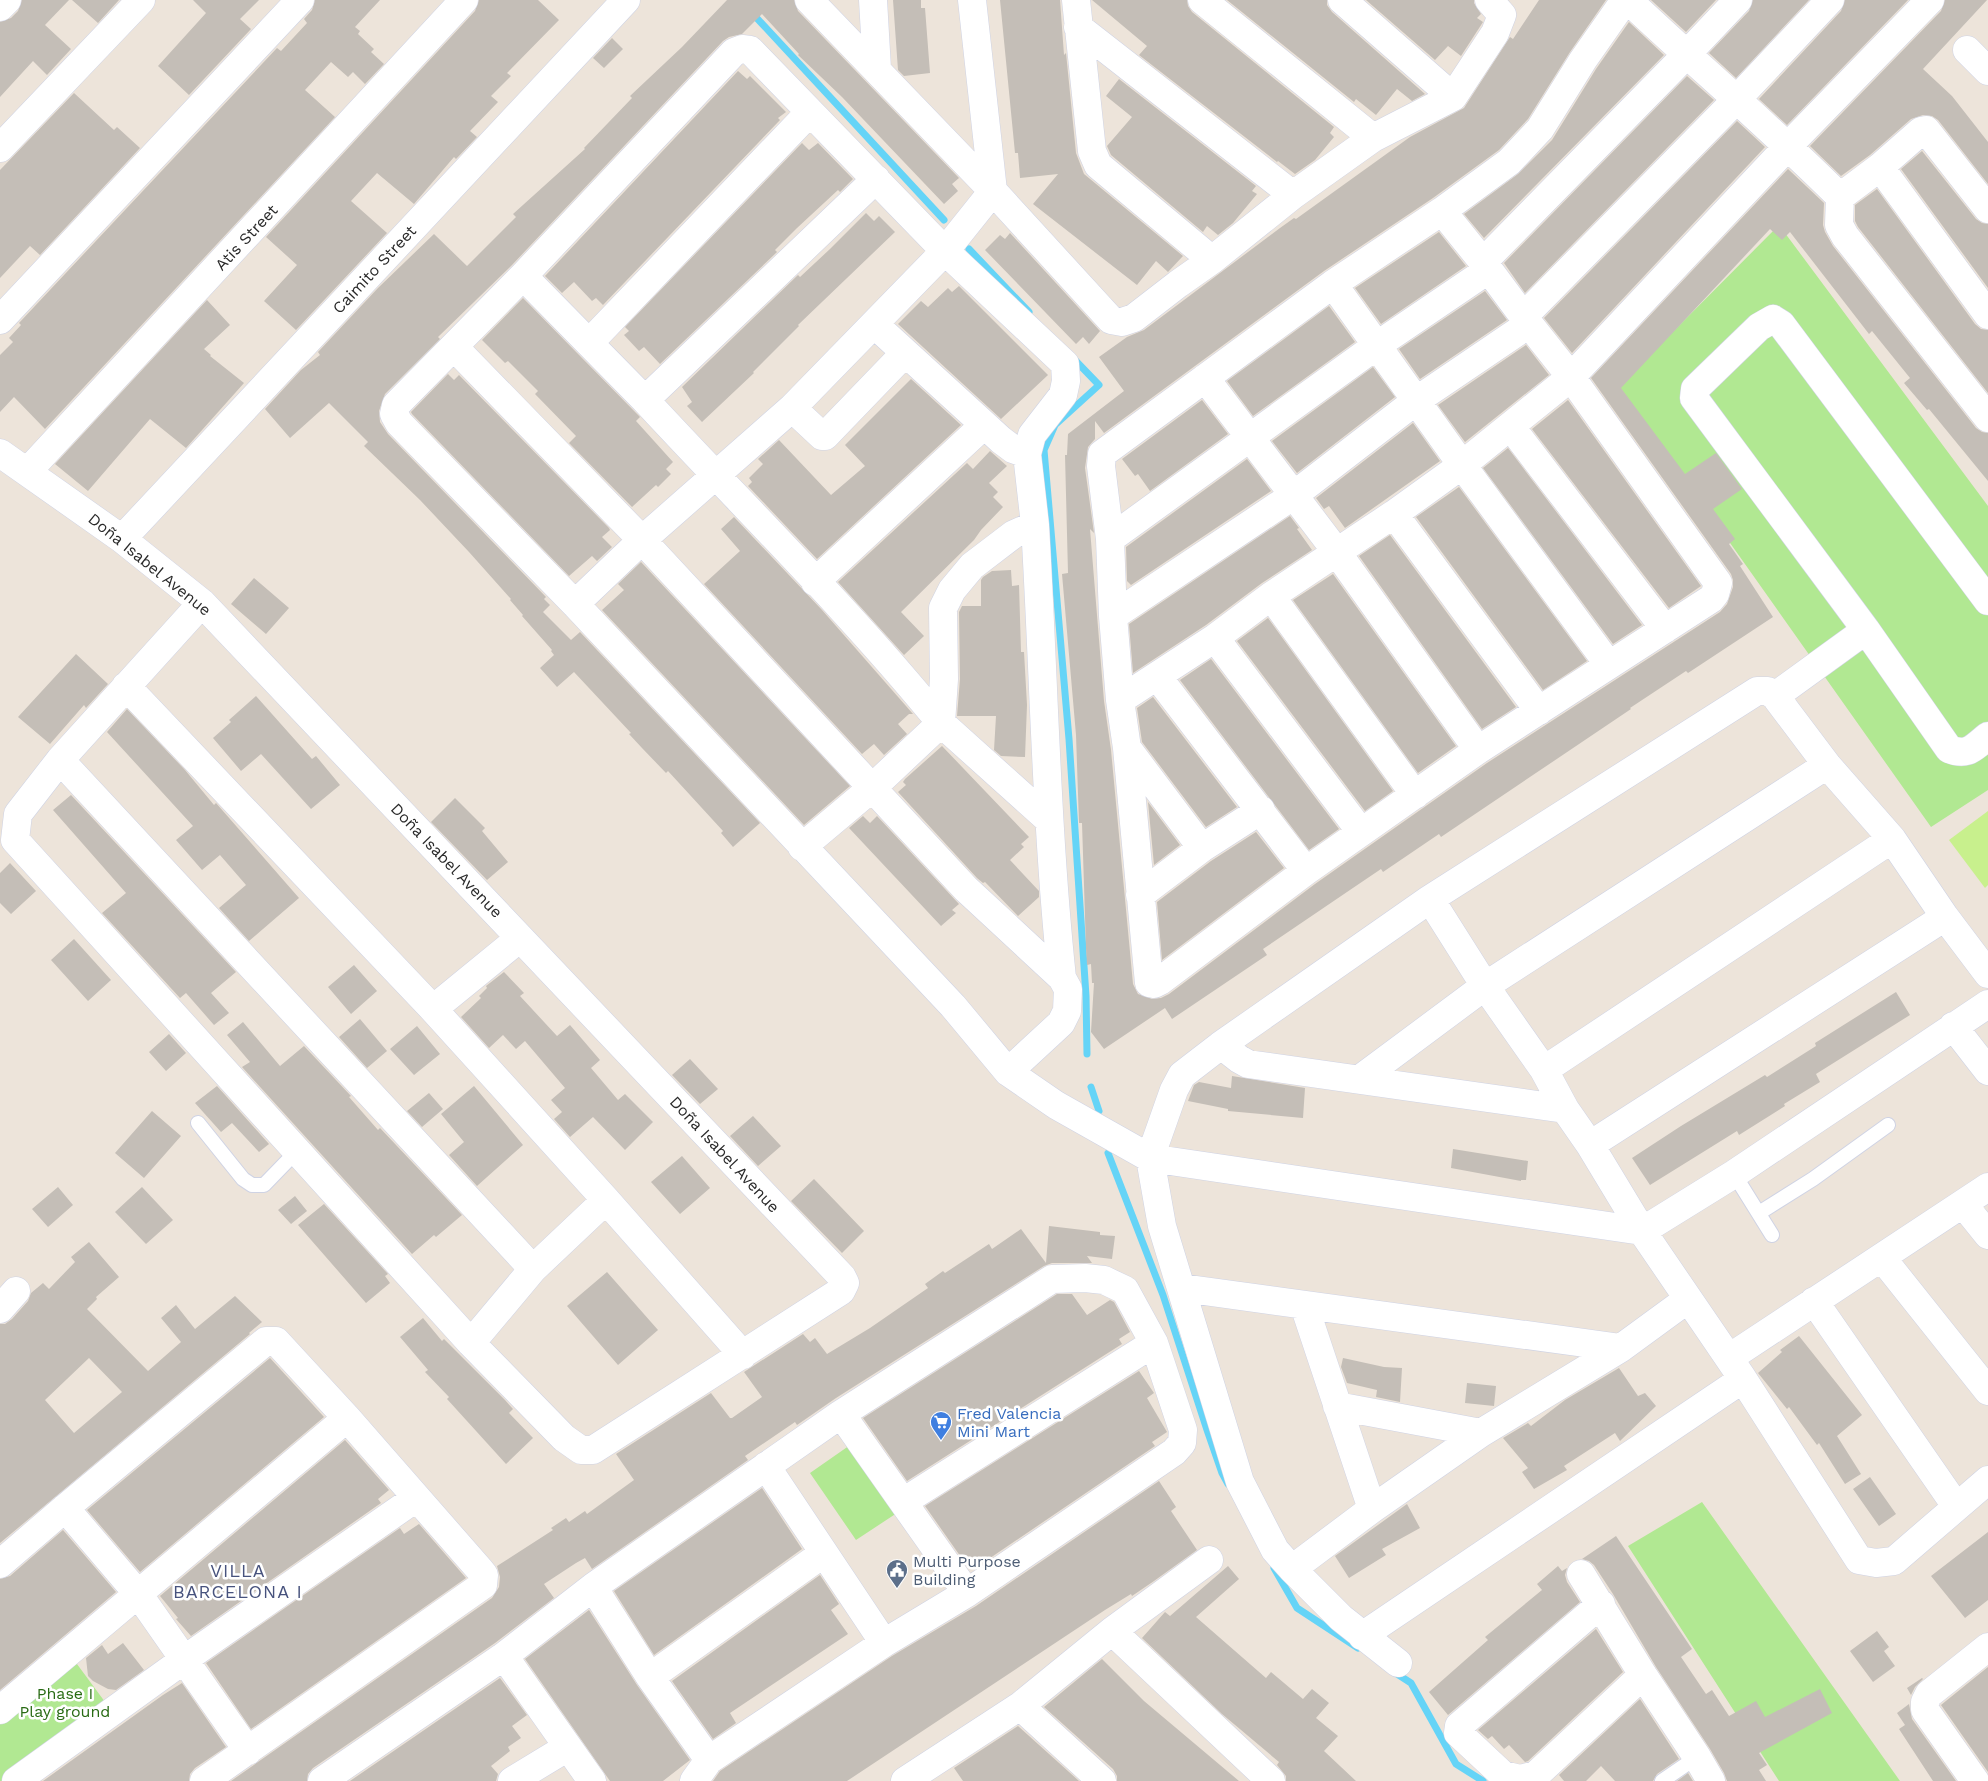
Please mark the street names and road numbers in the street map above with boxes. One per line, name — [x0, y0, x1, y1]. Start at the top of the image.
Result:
street label: Atis Street — [211, 200, 282, 274]
street label: Caimito Street — [329, 221, 420, 317]
street label: Doña Isabel Avenue — [85, 509, 215, 620]
street label: Doña Isabel Avenue — [387, 799, 506, 922]
street label: Doña Isabel Avenue — [666, 1092, 784, 1217]

